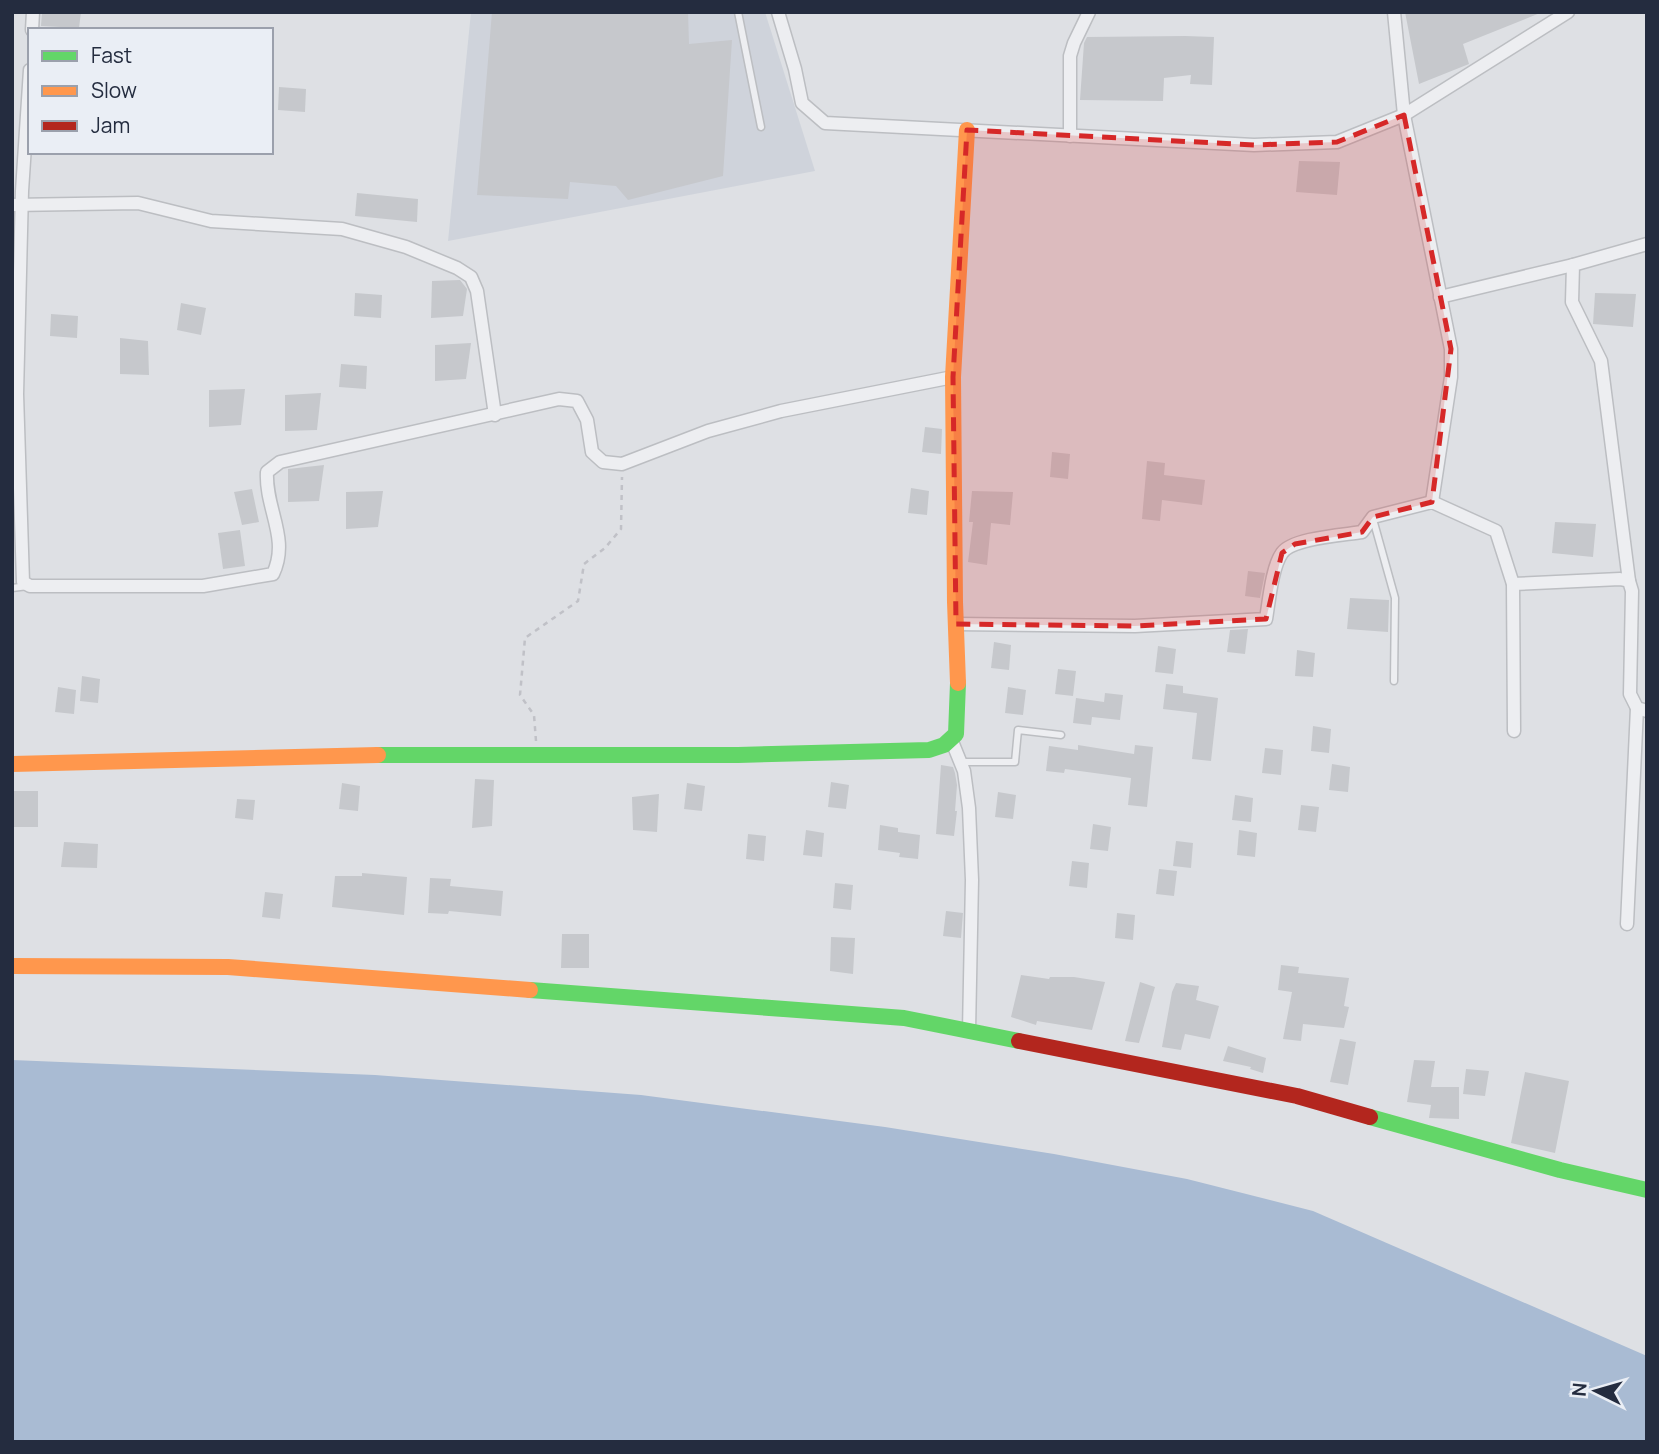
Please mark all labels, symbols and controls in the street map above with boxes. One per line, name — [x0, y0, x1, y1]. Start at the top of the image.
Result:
legend — [28, 28, 273, 154]
text: Fast — [91, 41, 132, 69]
text: Slow — [91, 76, 137, 104]
text: Jam — [91, 111, 130, 139]
north arrow — [1561, 1356, 1631, 1426]
text: N — [1566, 1382, 1593, 1397]

